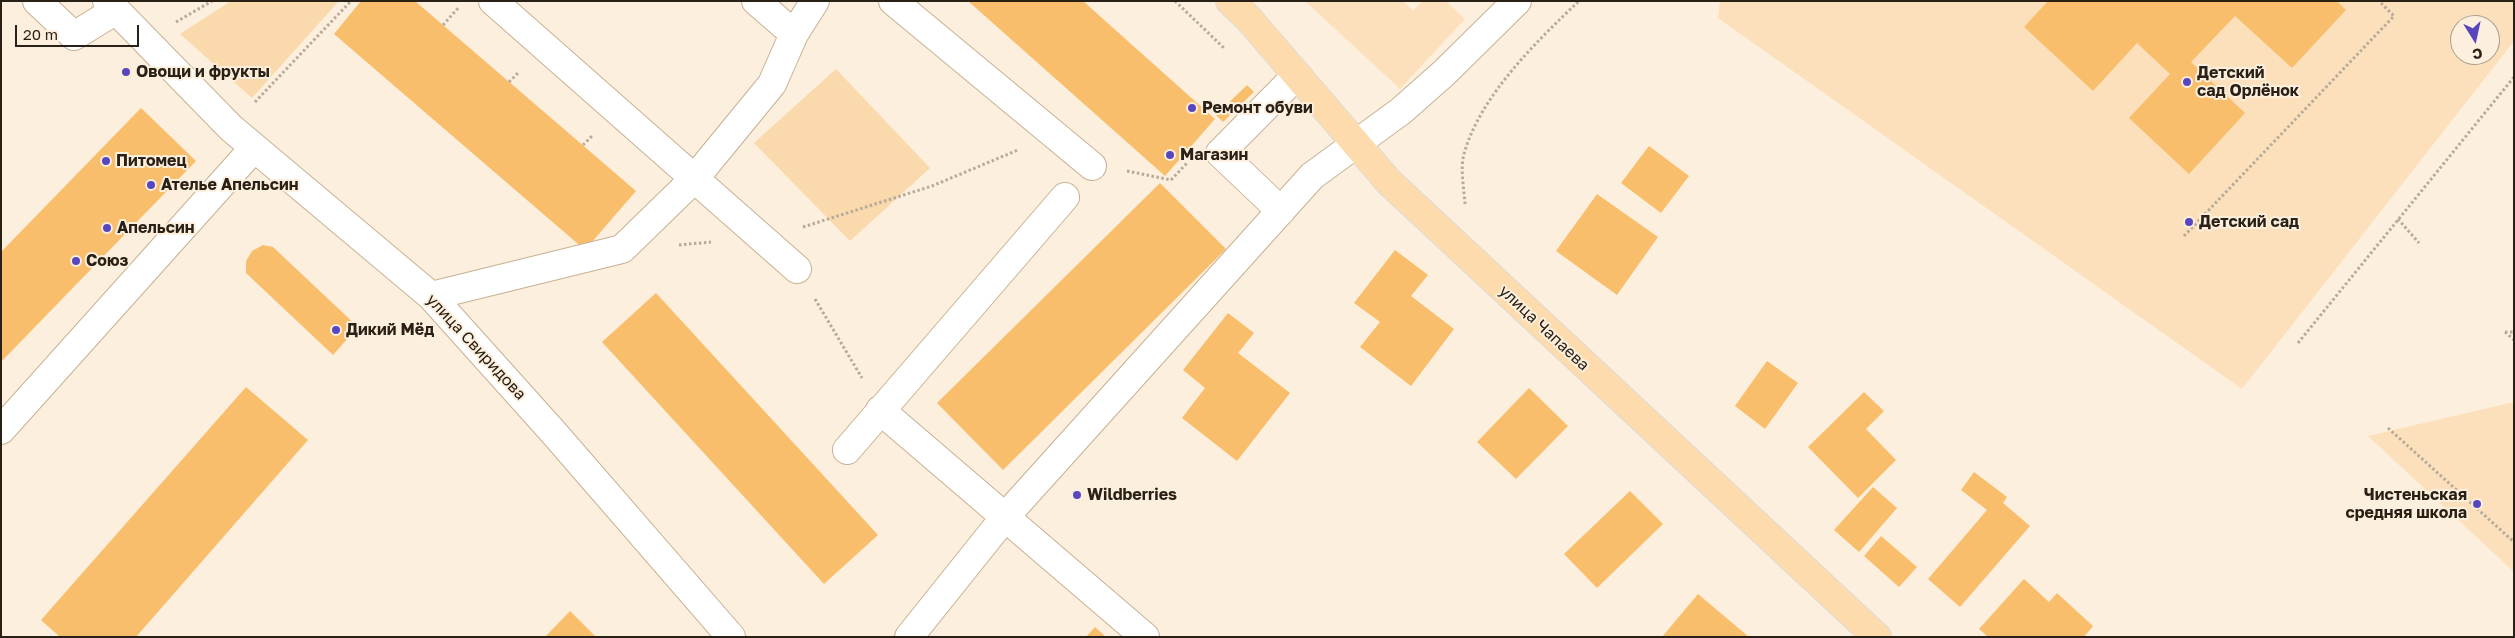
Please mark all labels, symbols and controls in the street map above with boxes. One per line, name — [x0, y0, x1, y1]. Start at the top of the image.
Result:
scale bar — [18, 15, 141, 47]
north arrow — [2450, 15, 2500, 65]
text: 20 m — [23, 25, 58, 43]
text: С — [2471, 45, 2484, 64]
place label: Овощи и фрукты — [136, 62, 270, 82]
place label: Детский сад Орлёнок — [2197, 63, 2299, 101]
marker: Овощи и фрукты — [120, 66, 132, 78]
marker: Детский сад Орлёнок — [2181, 76, 2193, 88]
place label: Ремонт обуви — [1202, 98, 1313, 118]
marker: Ремонт обуви — [1186, 102, 1198, 114]
place label: Магазин — [1180, 145, 1248, 165]
marker: Магазин — [1164, 149, 1176, 161]
place label: Питомец — [116, 151, 187, 171]
marker: Питомец — [100, 155, 112, 167]
place label: Ателье Апельсин — [161, 175, 298, 195]
marker: Ателье Апельсин — [145, 179, 157, 191]
place label: Детский сад — [2199, 212, 2299, 232]
marker: Детский сад — [2183, 216, 2195, 228]
place label: Апельсин — [117, 218, 194, 238]
marker: Апельсин — [101, 222, 113, 234]
place label: Cоюз — [86, 251, 128, 271]
marker: Cоюз — [70, 255, 82, 267]
street label: улица Чапаева — [1495, 281, 1593, 375]
street label: улица Свиридова — [422, 290, 530, 404]
place label: Дикий Мёд — [346, 320, 434, 340]
marker: Дикий Мёд — [330, 324, 342, 336]
place label: Wildberries — [1087, 485, 1177, 505]
place label: Чистеньская средняя школа — [2345, 485, 2467, 523]
marker: Wildberries — [1071, 489, 1083, 501]
marker: Чистеньская средняя школа — [2471, 498, 2483, 510]

